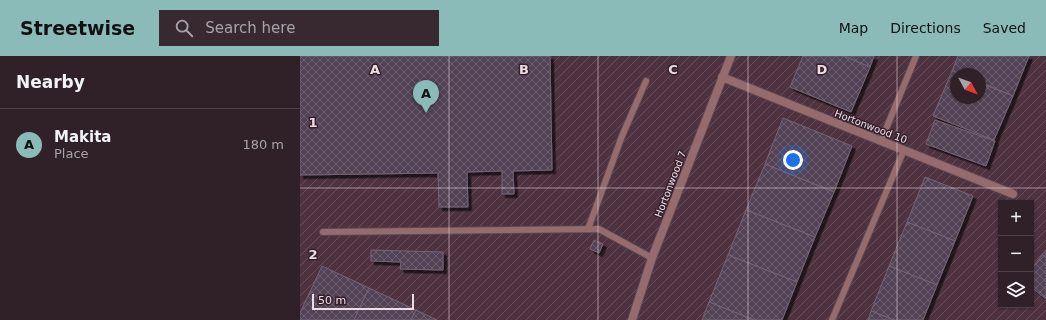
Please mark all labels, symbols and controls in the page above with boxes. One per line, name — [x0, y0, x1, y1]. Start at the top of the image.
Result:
search box — [159, 10, 439, 46]
text: Streetwise — [20, 17, 135, 39]
icon: search — [173, 17, 195, 39]
text: Search here — [205, 19, 295, 37]
text: Map — [839, 20, 868, 36]
text: Directions — [890, 20, 961, 36]
text: Saved — [983, 20, 1026, 36]
text: A — [370, 62, 380, 77]
text: B — [519, 62, 529, 77]
text: C — [668, 62, 678, 77]
text: D — [817, 62, 828, 77]
north arrow — [950, 68, 986, 104]
text: Nearby — [16, 72, 85, 92]
pin: A — [413, 80, 439, 113]
street label: Hortonwood 10 — [833, 108, 909, 145]
text: 1 — [308, 115, 318, 130]
text: Makita — [54, 128, 111, 146]
text: A — [24, 137, 34, 152]
text: 180 m — [242, 137, 284, 152]
text: Place — [54, 146, 89, 161]
street label: Hortonwood 7 — [653, 149, 688, 219]
your location — [783, 150, 803, 170]
map controls — [998, 200, 1034, 308]
button: + — [998, 200, 1034, 236]
button: − — [998, 236, 1034, 272]
text: 2 — [308, 247, 318, 262]
button: layers — [998, 272, 1034, 308]
scale bar — [312, 292, 414, 311]
text: 50 m — [318, 294, 346, 307]

